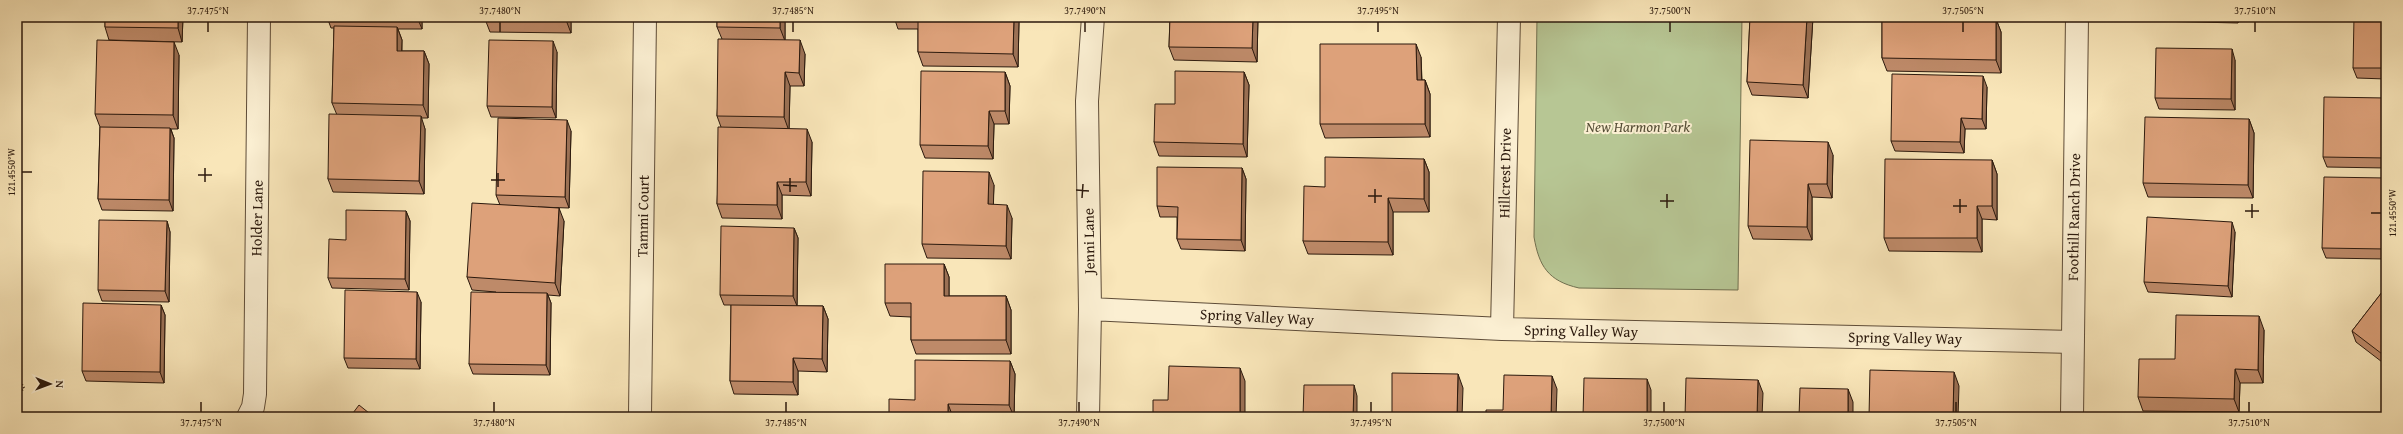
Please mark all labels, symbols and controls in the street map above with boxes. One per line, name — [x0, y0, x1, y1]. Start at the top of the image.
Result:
text: 37.7475°N — [187, 3, 229, 18]
text: 37.7480°N — [479, 3, 521, 18]
text: 37.7485°N — [772, 3, 814, 18]
text: 37.7490°N — [1064, 3, 1106, 18]
text: 37.7495°N — [1357, 3, 1399, 18]
text: 37.7500°N — [1649, 3, 1691, 18]
text: 37.7505°N — [1942, 3, 1984, 18]
text: 37.7510°N — [2234, 3, 2276, 18]
park label: New Harmon Park — [1586, 116, 1690, 137]
street label: Hillcrest Drive — [1493, 128, 1516, 218]
text: 121.4550°W — [4, 147, 19, 196]
street label: Foothill Ranch Drive — [2062, 153, 2085, 281]
street label: Tammi Court — [631, 174, 654, 257]
street label: Holder Lane — [245, 180, 268, 256]
text: 121.4550°W — [2385, 188, 2400, 237]
street label: Jenni Lane — [1077, 208, 1100, 276]
street label: Spring Valley Way — [1200, 303, 1315, 330]
street label: Spring Valley Way — [1524, 319, 1639, 342]
street label: Spring Valley Way — [1848, 326, 1963, 349]
north arrow — [30, 364, 70, 404]
text: N — [52, 380, 68, 389]
text: 37.7475°N — [180, 415, 222, 430]
text: 37.7480°N — [473, 415, 515, 430]
text: 37.7485°N — [765, 415, 807, 430]
text: 37.7490°N — [1058, 415, 1100, 430]
text: 37.7495°N — [1350, 415, 1392, 430]
text: 37.7500°N — [1643, 415, 1685, 430]
text: 37.7505°N — [1935, 415, 1977, 430]
text: 37.7510°N — [2228, 415, 2270, 430]

